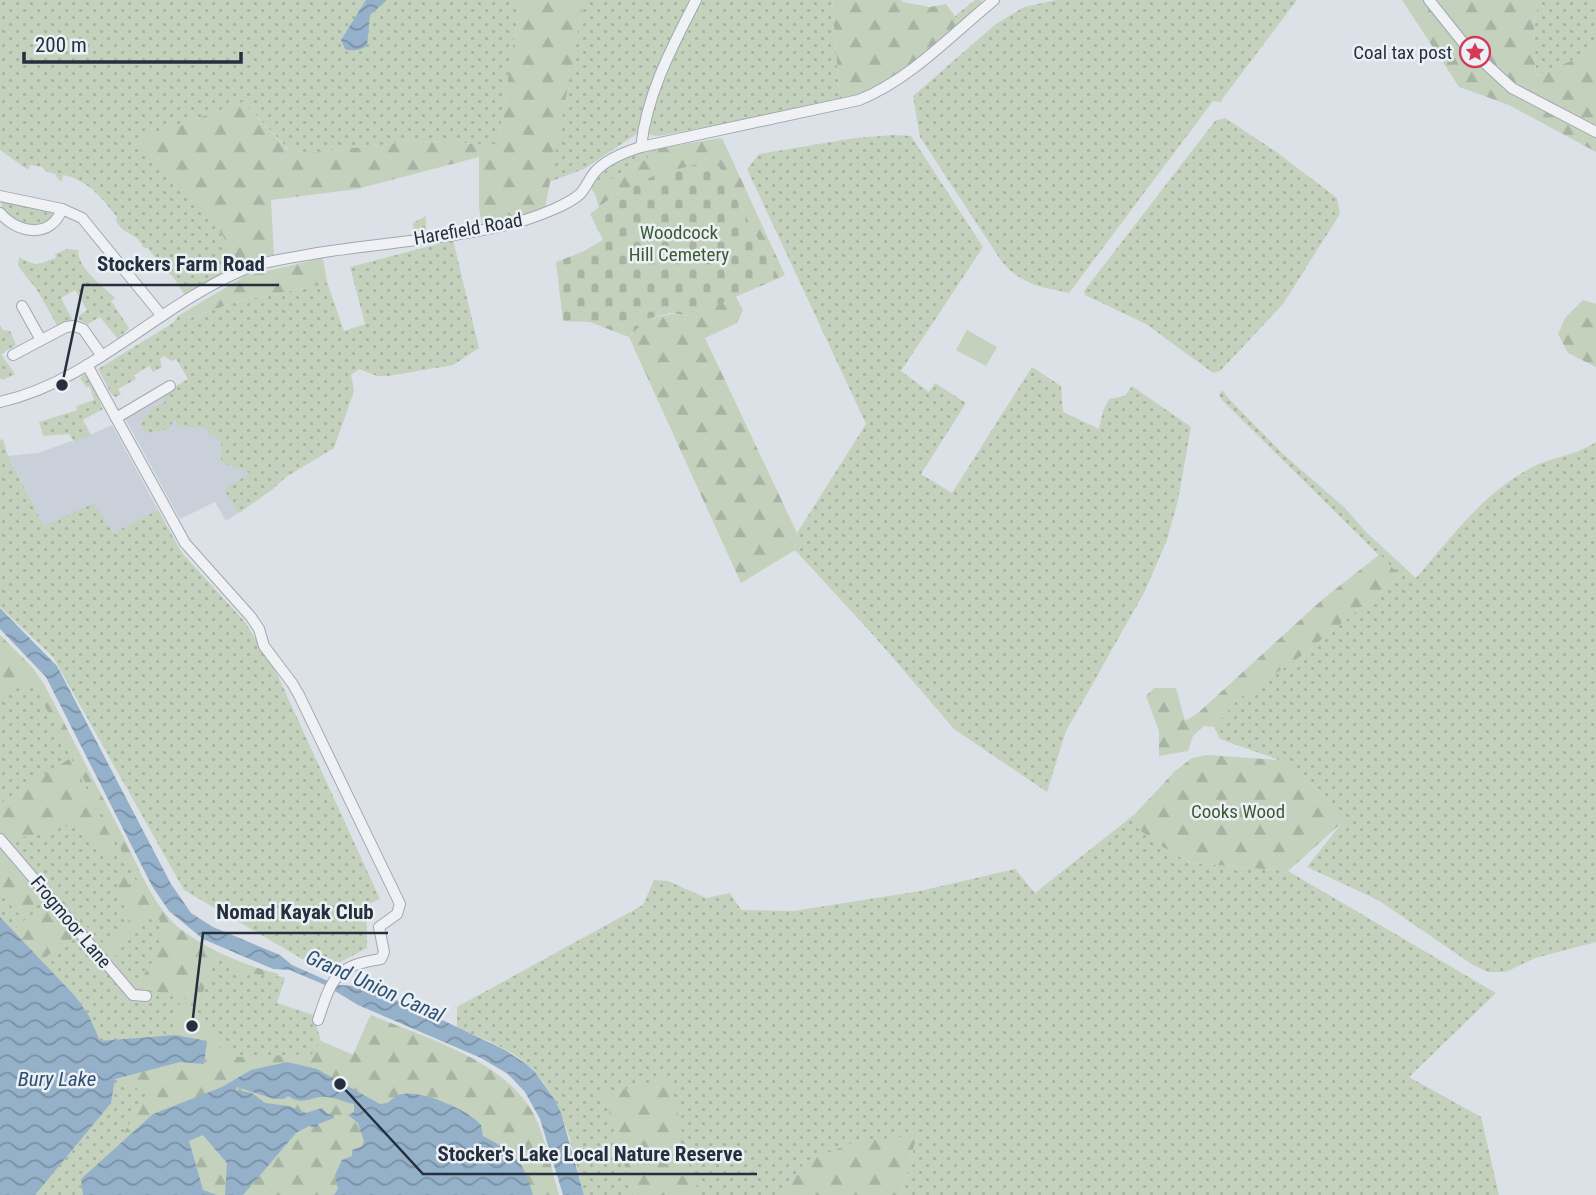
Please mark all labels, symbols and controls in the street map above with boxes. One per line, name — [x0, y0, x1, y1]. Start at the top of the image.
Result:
scale bar — [24, 21, 242, 65]
text: 200 m — [35, 33, 87, 57]
place icon: Coal tax post — [1458, 35, 1492, 69]
place label: Coal tax post — [1353, 41, 1452, 64]
street label: Harefield Road — [412, 208, 524, 250]
park label: Woodcock Hill Cemetery — [629, 221, 729, 266]
callout: Stockers Farm Road — [83, 243, 279, 285]
text: Stockers Farm Road — [97, 252, 265, 276]
park label: Cooks Wood — [1191, 800, 1285, 823]
street label: Frogmoor Lane — [26, 871, 116, 973]
callout: Nomad Kayak Club — [203, 891, 388, 933]
text: Nomad Kayak Club — [216, 900, 374, 924]
water label: Grand Union Canal — [302, 945, 448, 1027]
water label: Bury Lake — [18, 1067, 96, 1091]
callout: Stocker's Lake Local Nature Reserve — [423, 1132, 757, 1174]
text: Stocker's Lake Local Nature Reserve — [437, 1142, 743, 1166]

